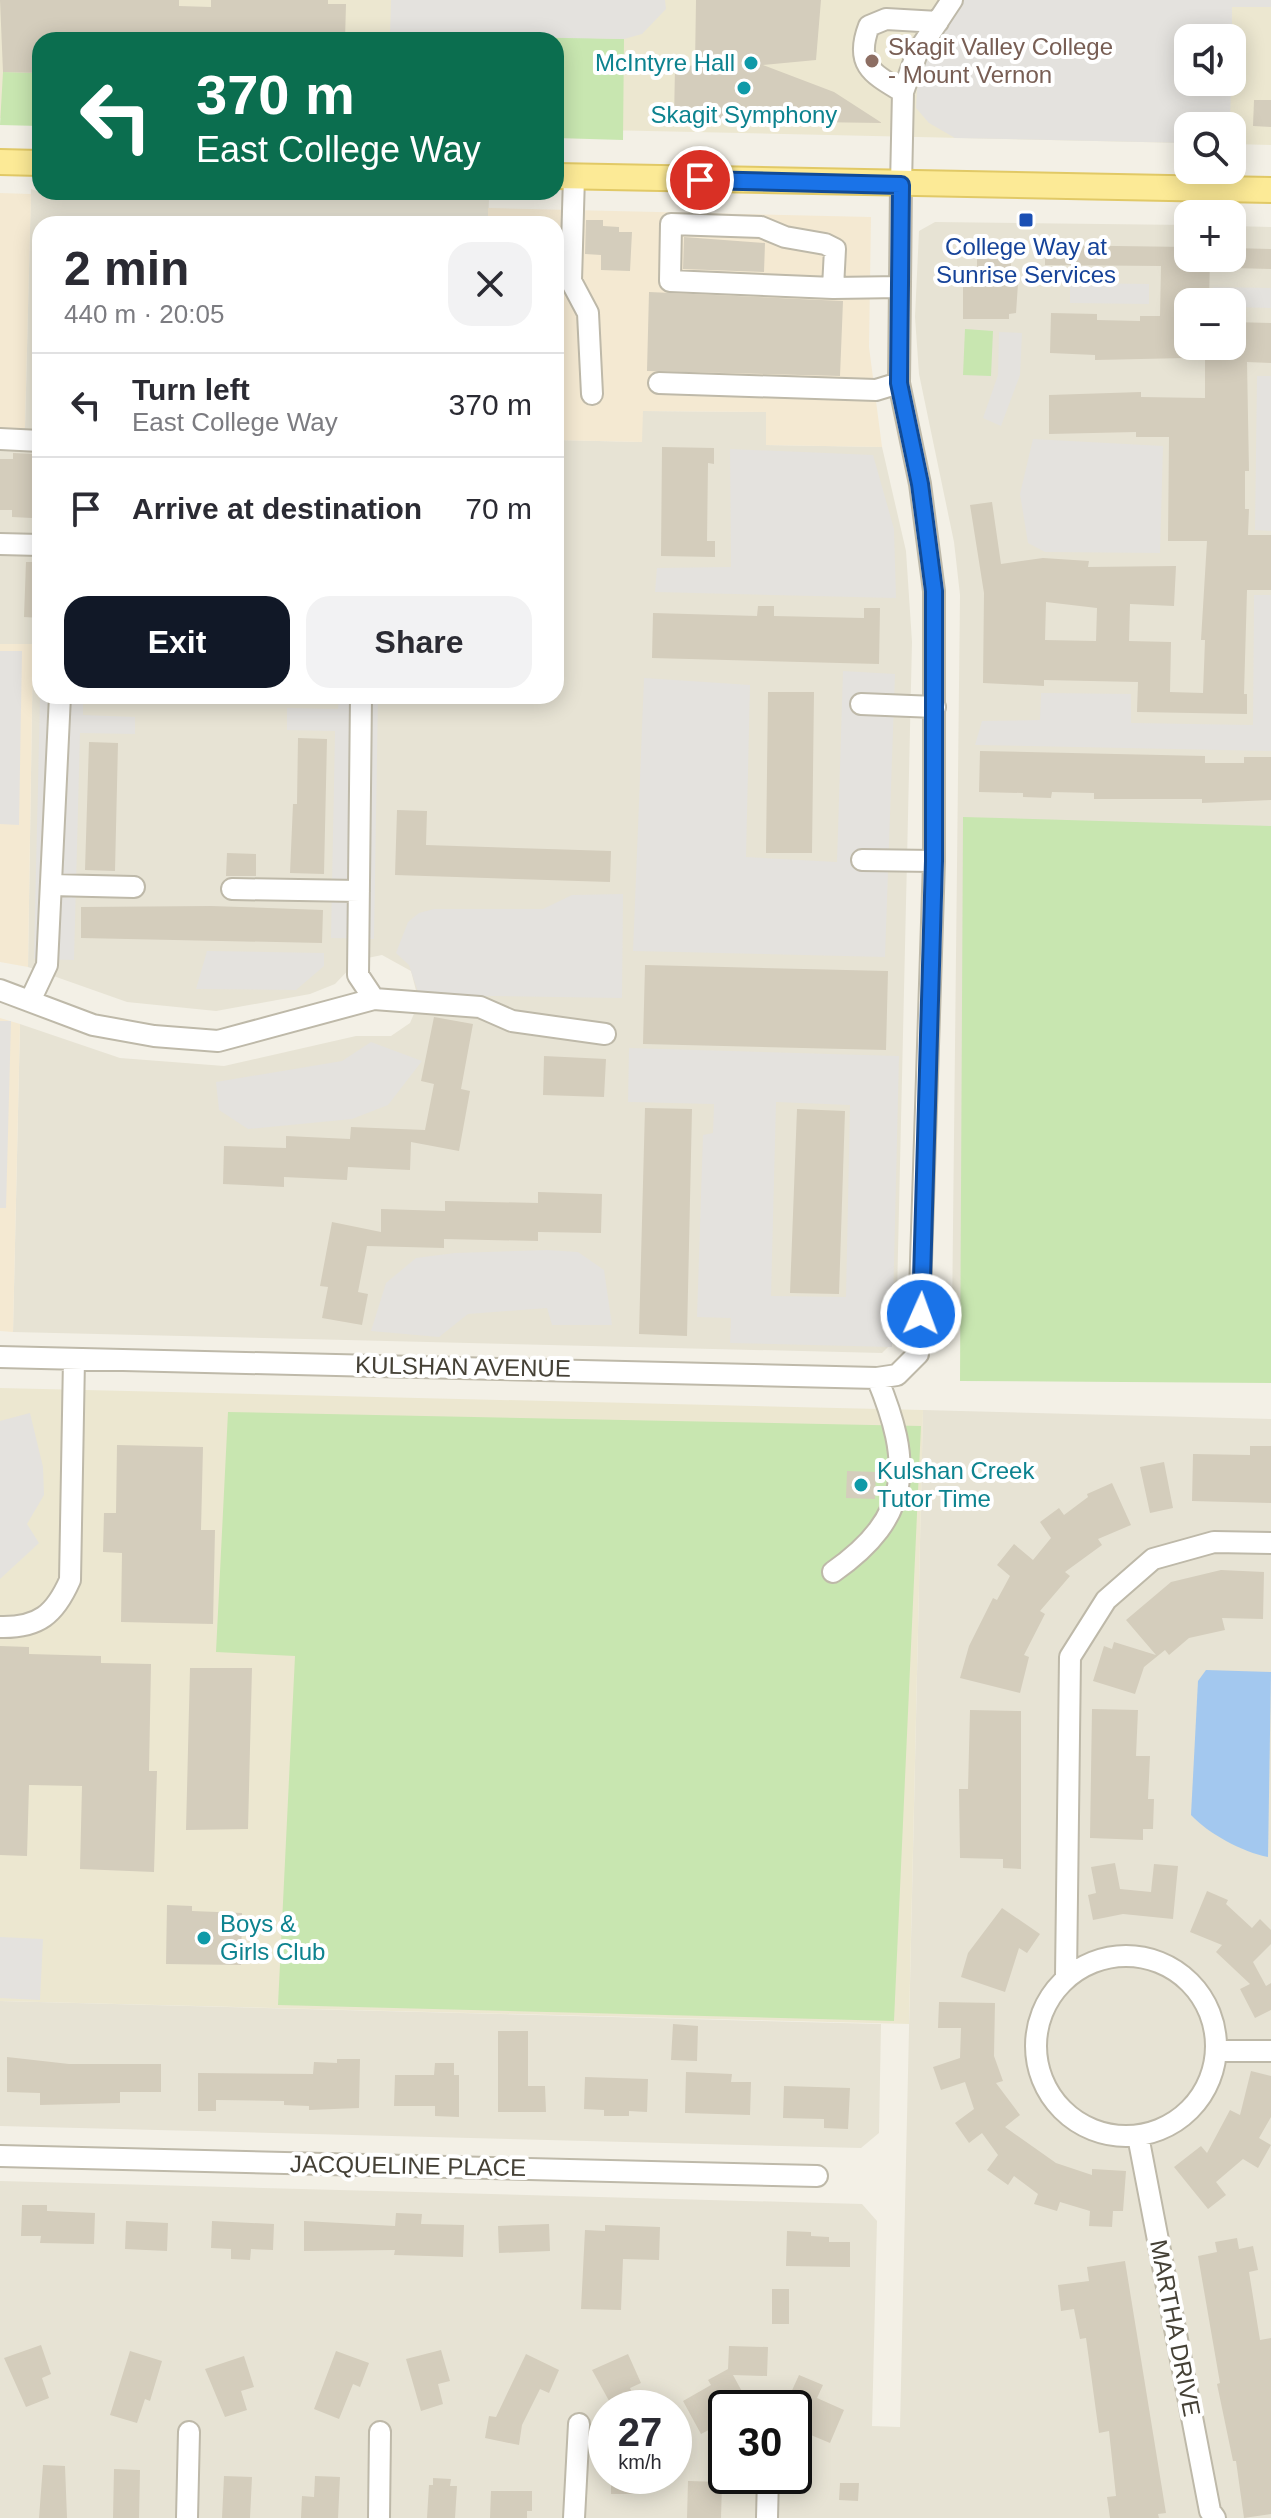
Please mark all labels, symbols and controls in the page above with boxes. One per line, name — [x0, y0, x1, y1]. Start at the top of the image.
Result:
map controls — [1174, 24, 1246, 360]
button: sound — [1174, 24, 1246, 96]
place label: Skagit Valley College - Mount Vernon — [888, 33, 1113, 88]
place label: McIntyre Hall — [595, 49, 735, 76]
marker: Skagit Valley College - Mount Vernon — [863, 52, 881, 70]
marker: McIntyre Hall — [742, 54, 760, 72]
text: 370 m — [196, 63, 355, 126]
icon: left — [64, 64, 168, 168]
marker: Skagit Symphony — [735, 79, 753, 97]
place label: Skagit Symphony — [651, 101, 837, 128]
button: search — [1174, 112, 1246, 184]
text: East College Way — [196, 129, 481, 170]
pin — [666, 146, 734, 214]
icon: arrive — [678, 158, 722, 202]
button: + — [1174, 200, 1246, 272]
marker: College Way at Sunrise Services — [1017, 211, 1035, 229]
place label: College Way at Sunrise Services — [936, 233, 1116, 288]
text: 2 min — [64, 242, 189, 295]
button: close — [448, 242, 532, 326]
button: − — [1174, 288, 1246, 360]
text: 440 m · 20:05 — [64, 299, 224, 329]
text: Turn left — [132, 373, 250, 406]
icon: left — [64, 383, 108, 427]
text: 370 m — [449, 388, 532, 421]
text: East College Way — [132, 407, 338, 437]
icon: arrive — [64, 487, 108, 531]
text: Arrive at destination — [132, 492, 422, 525]
text: 70 m — [465, 492, 532, 525]
button: Exit — [64, 596, 290, 688]
button: Share — [306, 596, 532, 688]
position arrow — [879, 1272, 963, 1356]
street label: KULSHAN AVENUE — [355, 1351, 571, 1382]
place label: Kulshan Creek Tutor Time — [877, 1457, 1035, 1512]
marker: Kulshan Creek Tutor Time — [852, 1476, 870, 1494]
place label: Boys & Girls Club — [220, 1910, 325, 1965]
marker: Boys & Girls Club — [195, 1929, 213, 1947]
street label: JACQUELINE PLACE — [290, 2150, 526, 2181]
street label: MARTHA DRIVE — [1145, 2237, 1206, 2419]
speed limit sign: 30 — [708, 2390, 812, 2494]
text: 27 — [618, 2410, 662, 2454]
text: km/h — [618, 2451, 662, 2473]

